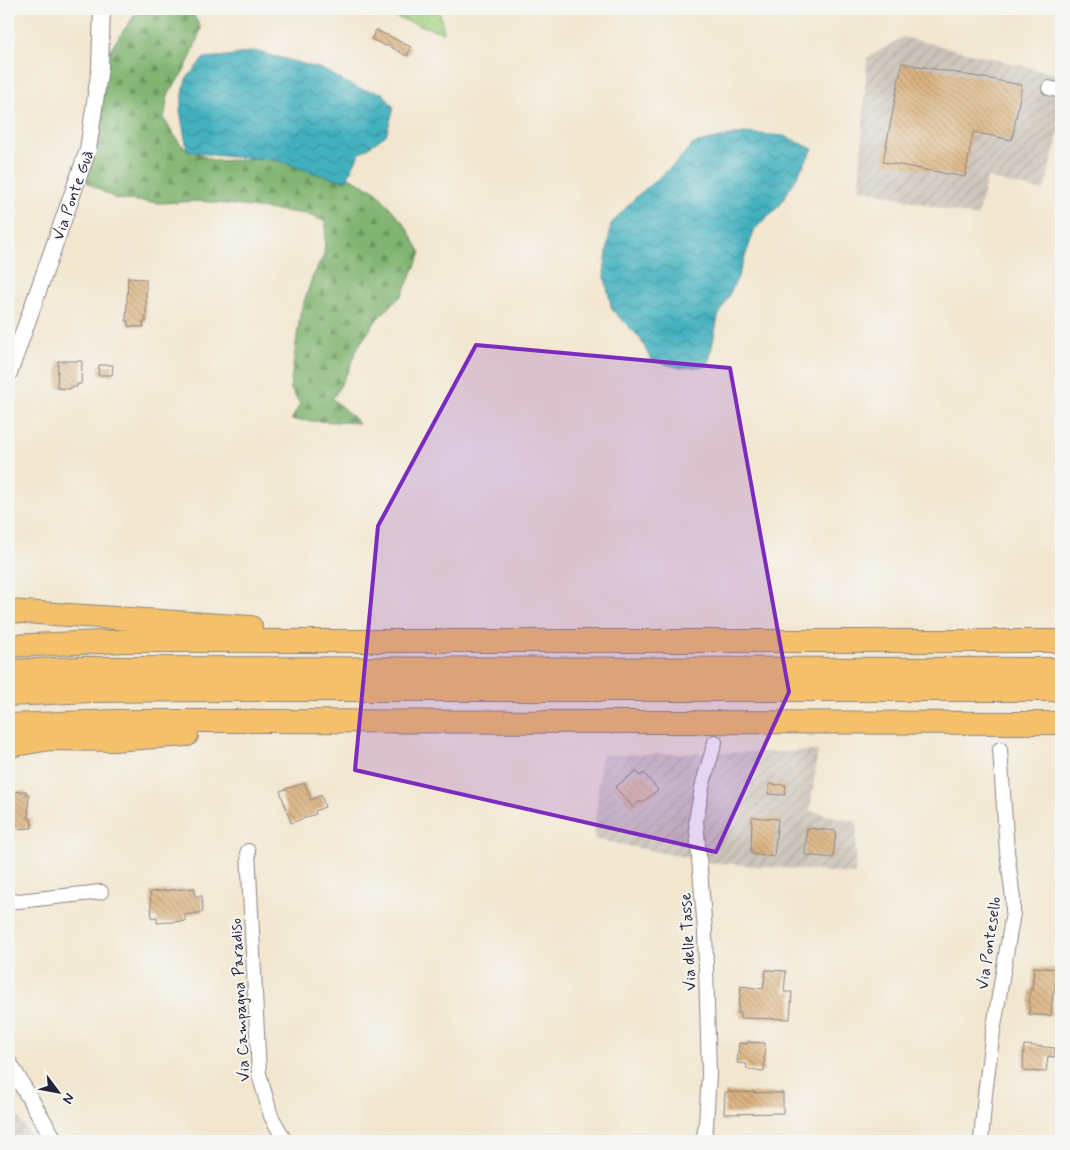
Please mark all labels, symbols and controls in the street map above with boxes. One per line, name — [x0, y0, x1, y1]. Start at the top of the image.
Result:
street label: Via Ponte Guà — [48, 147, 99, 243]
street label: Via delle Tasse — [675, 892, 702, 992]
street label: Via Pontesello — [973, 895, 1006, 991]
street label: Via Campagna Paradiso — [226, 918, 255, 1082]
north arrow — [32, 1068, 82, 1118]
text: N — [58, 1090, 78, 1107]

